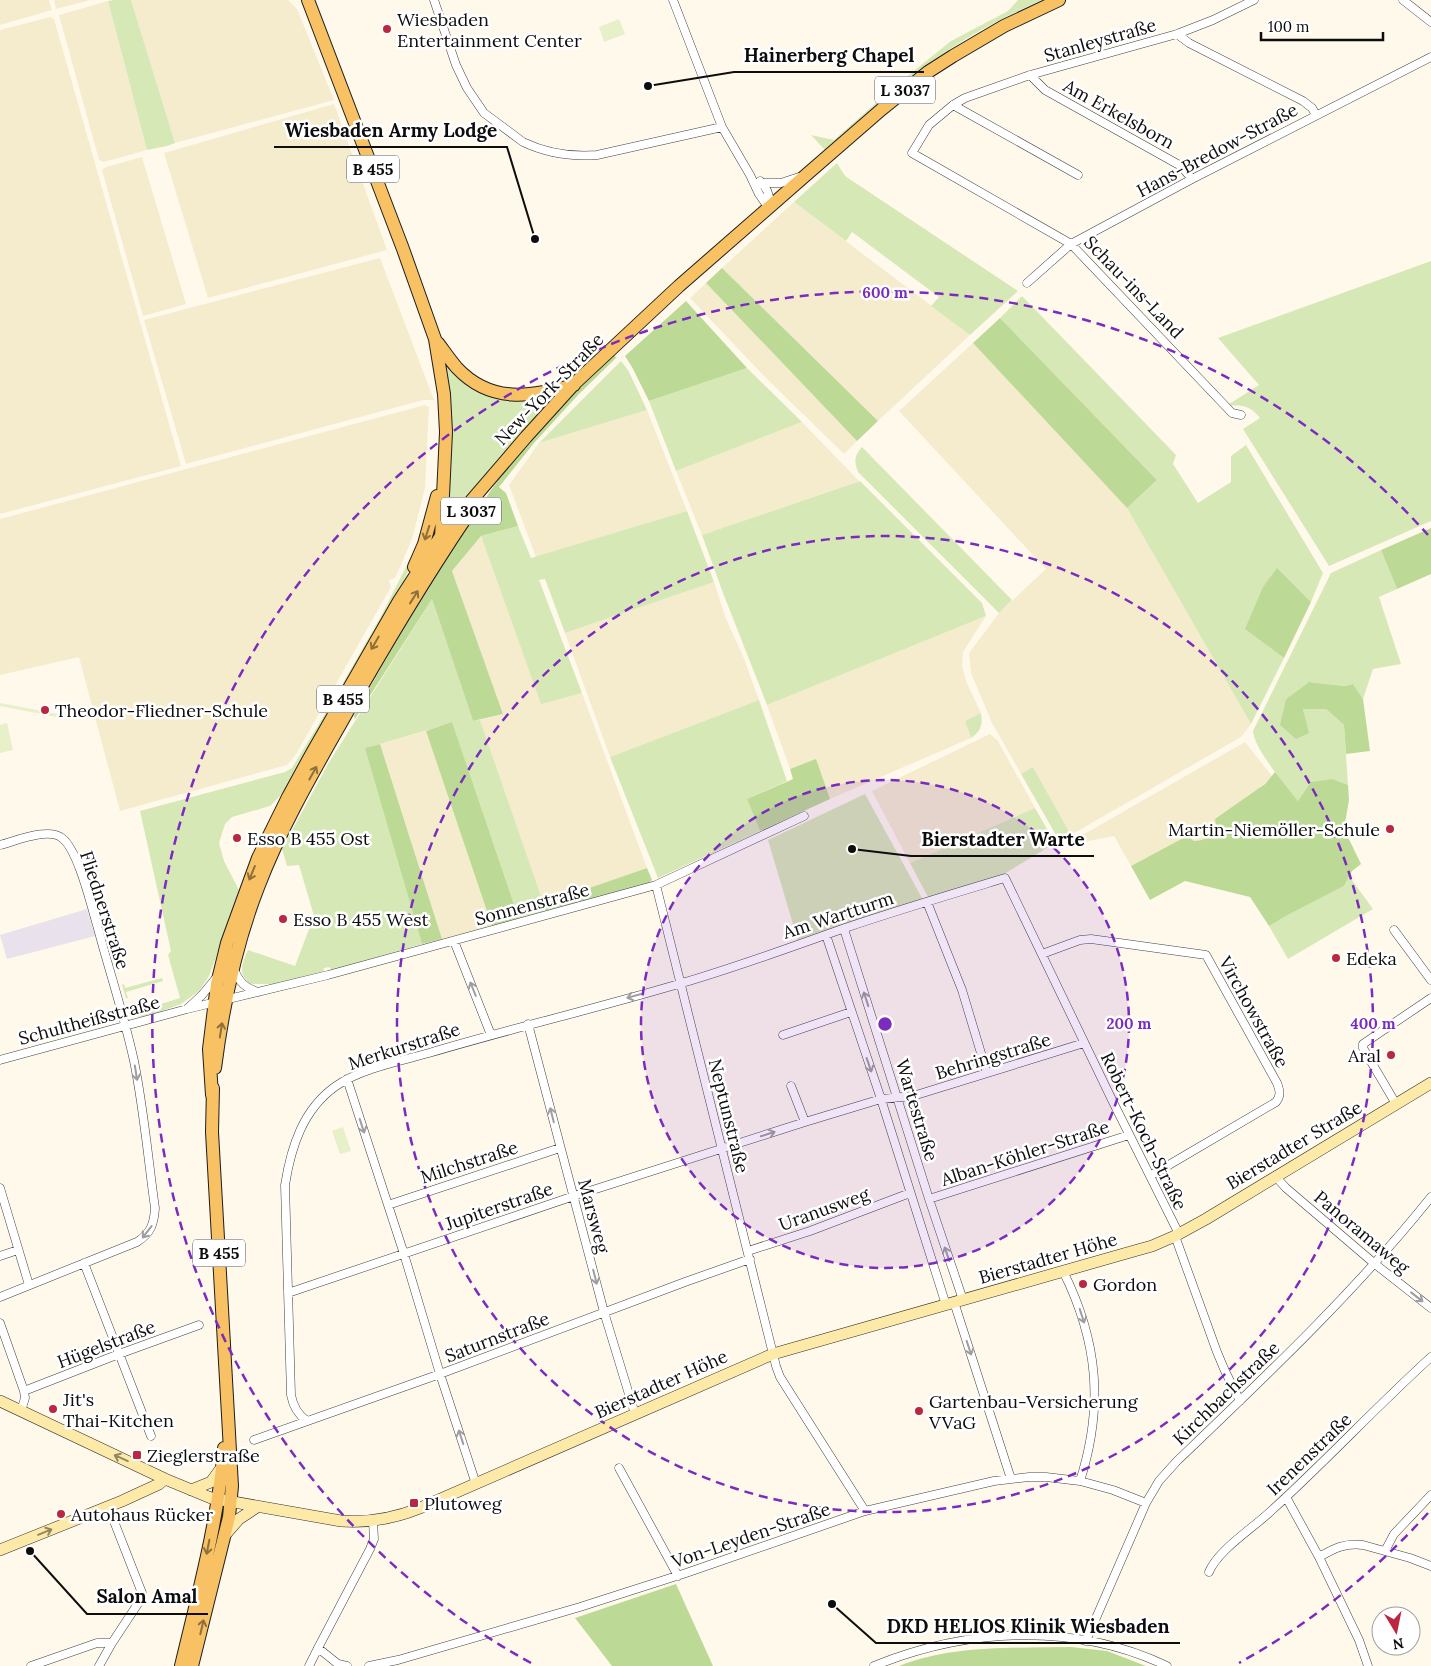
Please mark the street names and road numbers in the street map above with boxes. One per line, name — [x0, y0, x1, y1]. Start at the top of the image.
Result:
street label: Stanleystraße — [1041, 13, 1159, 67]
street label: Am Erkelsborn — [1059, 74, 1179, 154]
road number: L 3037 — [875, 76, 935, 104]
street label: Hans-Bredow-Straße — [1132, 98, 1302, 202]
road number: B 455 — [347, 156, 399, 182]
street label: Schau-ins-Land — [1079, 231, 1189, 343]
street label: New-York-Straße — [490, 328, 609, 450]
road number: L 3037 — [441, 498, 501, 524]
road number: B 455 — [317, 686, 369, 712]
street label: Fliednerstraße — [75, 848, 135, 972]
street label: Sonnenstraße — [472, 878, 592, 930]
street label: Am Wartturm — [779, 886, 896, 944]
street label: Virchowstraße — [1213, 951, 1294, 1072]
street label: Schultheißstraße — [16, 990, 162, 1050]
street label: Merkurstraße — [345, 1017, 463, 1075]
street label: Behringstraße — [932, 1027, 1054, 1085]
street label: Robert-Koch-Straße — [1096, 1048, 1192, 1214]
street label: Neptunstraße — [704, 1056, 754, 1176]
street label: Wartestraße — [891, 1056, 943, 1164]
street label: Bierstadter Straße — [1222, 1095, 1366, 1195]
street label: Alban-Köhler-Straße — [937, 1115, 1112, 1191]
street label: Milchstraße — [417, 1135, 521, 1189]
street label: Marsweg — [573, 1176, 615, 1257]
street label: Jupiterstraße — [441, 1177, 556, 1235]
street label: Uranusweg — [776, 1182, 873, 1236]
street label: Panoramaweg — [1310, 1185, 1415, 1279]
street label: Bierstadter Höhe — [976, 1227, 1120, 1289]
road number: B 455 — [193, 1240, 245, 1266]
street label: Saturnstraße — [441, 1306, 553, 1367]
street label: Hügelstraße — [54, 1315, 159, 1373]
street label: Kirchbachstraße — [1168, 1336, 1284, 1450]
street label: Bierstadter Höhe — [591, 1344, 731, 1424]
street label: Irenenstraße — [1262, 1408, 1356, 1500]
street label: Von-Leyden-Straße — [668, 1497, 834, 1573]

